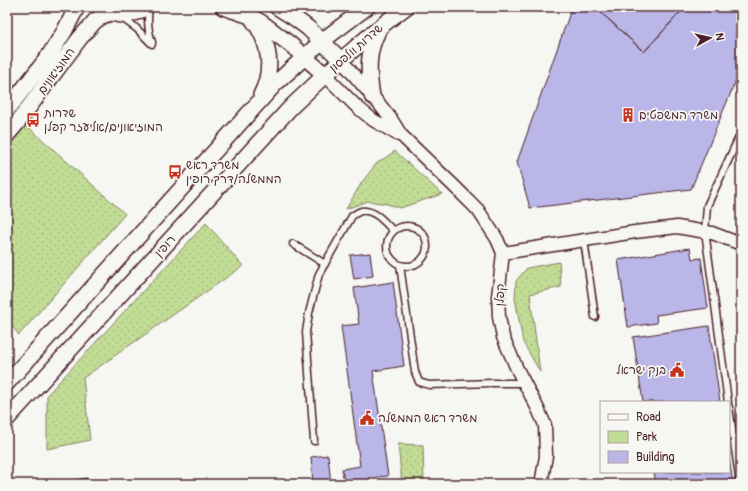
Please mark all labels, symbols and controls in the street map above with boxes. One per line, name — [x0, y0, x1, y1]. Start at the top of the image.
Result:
north arrow — [690, 18, 730, 58]
street label: שדרות וולפסון — [326, 21, 387, 76]
text: N — [712, 32, 726, 42]
street label: המוזיאונים — [34, 45, 78, 98]
place label: שדרות המוזיאונים/אליעזר קפלן — [43, 106, 163, 135]
building icon: משרד המשפטים — [620, 107, 636, 123]
place label: משרד המשפטים — [639, 108, 718, 123]
bus stop icon: שדרות המוזיאונים/אליעזר קפלן — [25, 112, 41, 128]
place label: משרד ראש הממשלה/דרך רופין — [186, 158, 282, 187]
bus stop icon: משרד ראש הממשלה/דרך רופין — [167, 164, 183, 180]
street label: רופין — [152, 232, 179, 260]
street label: קפלן — [492, 283, 509, 307]
public building icon: בנק ישראל — [669, 362, 685, 378]
place label: בנק ישראל — [616, 363, 666, 378]
legend — [600, 401, 730, 473]
public building icon: משרד ראש הממשלה — [359, 410, 375, 426]
text: Road — [636, 410, 661, 425]
place label: משרד ראש הממשלה — [378, 411, 477, 426]
text: Park — [636, 430, 657, 445]
text: Building — [636, 450, 675, 465]

